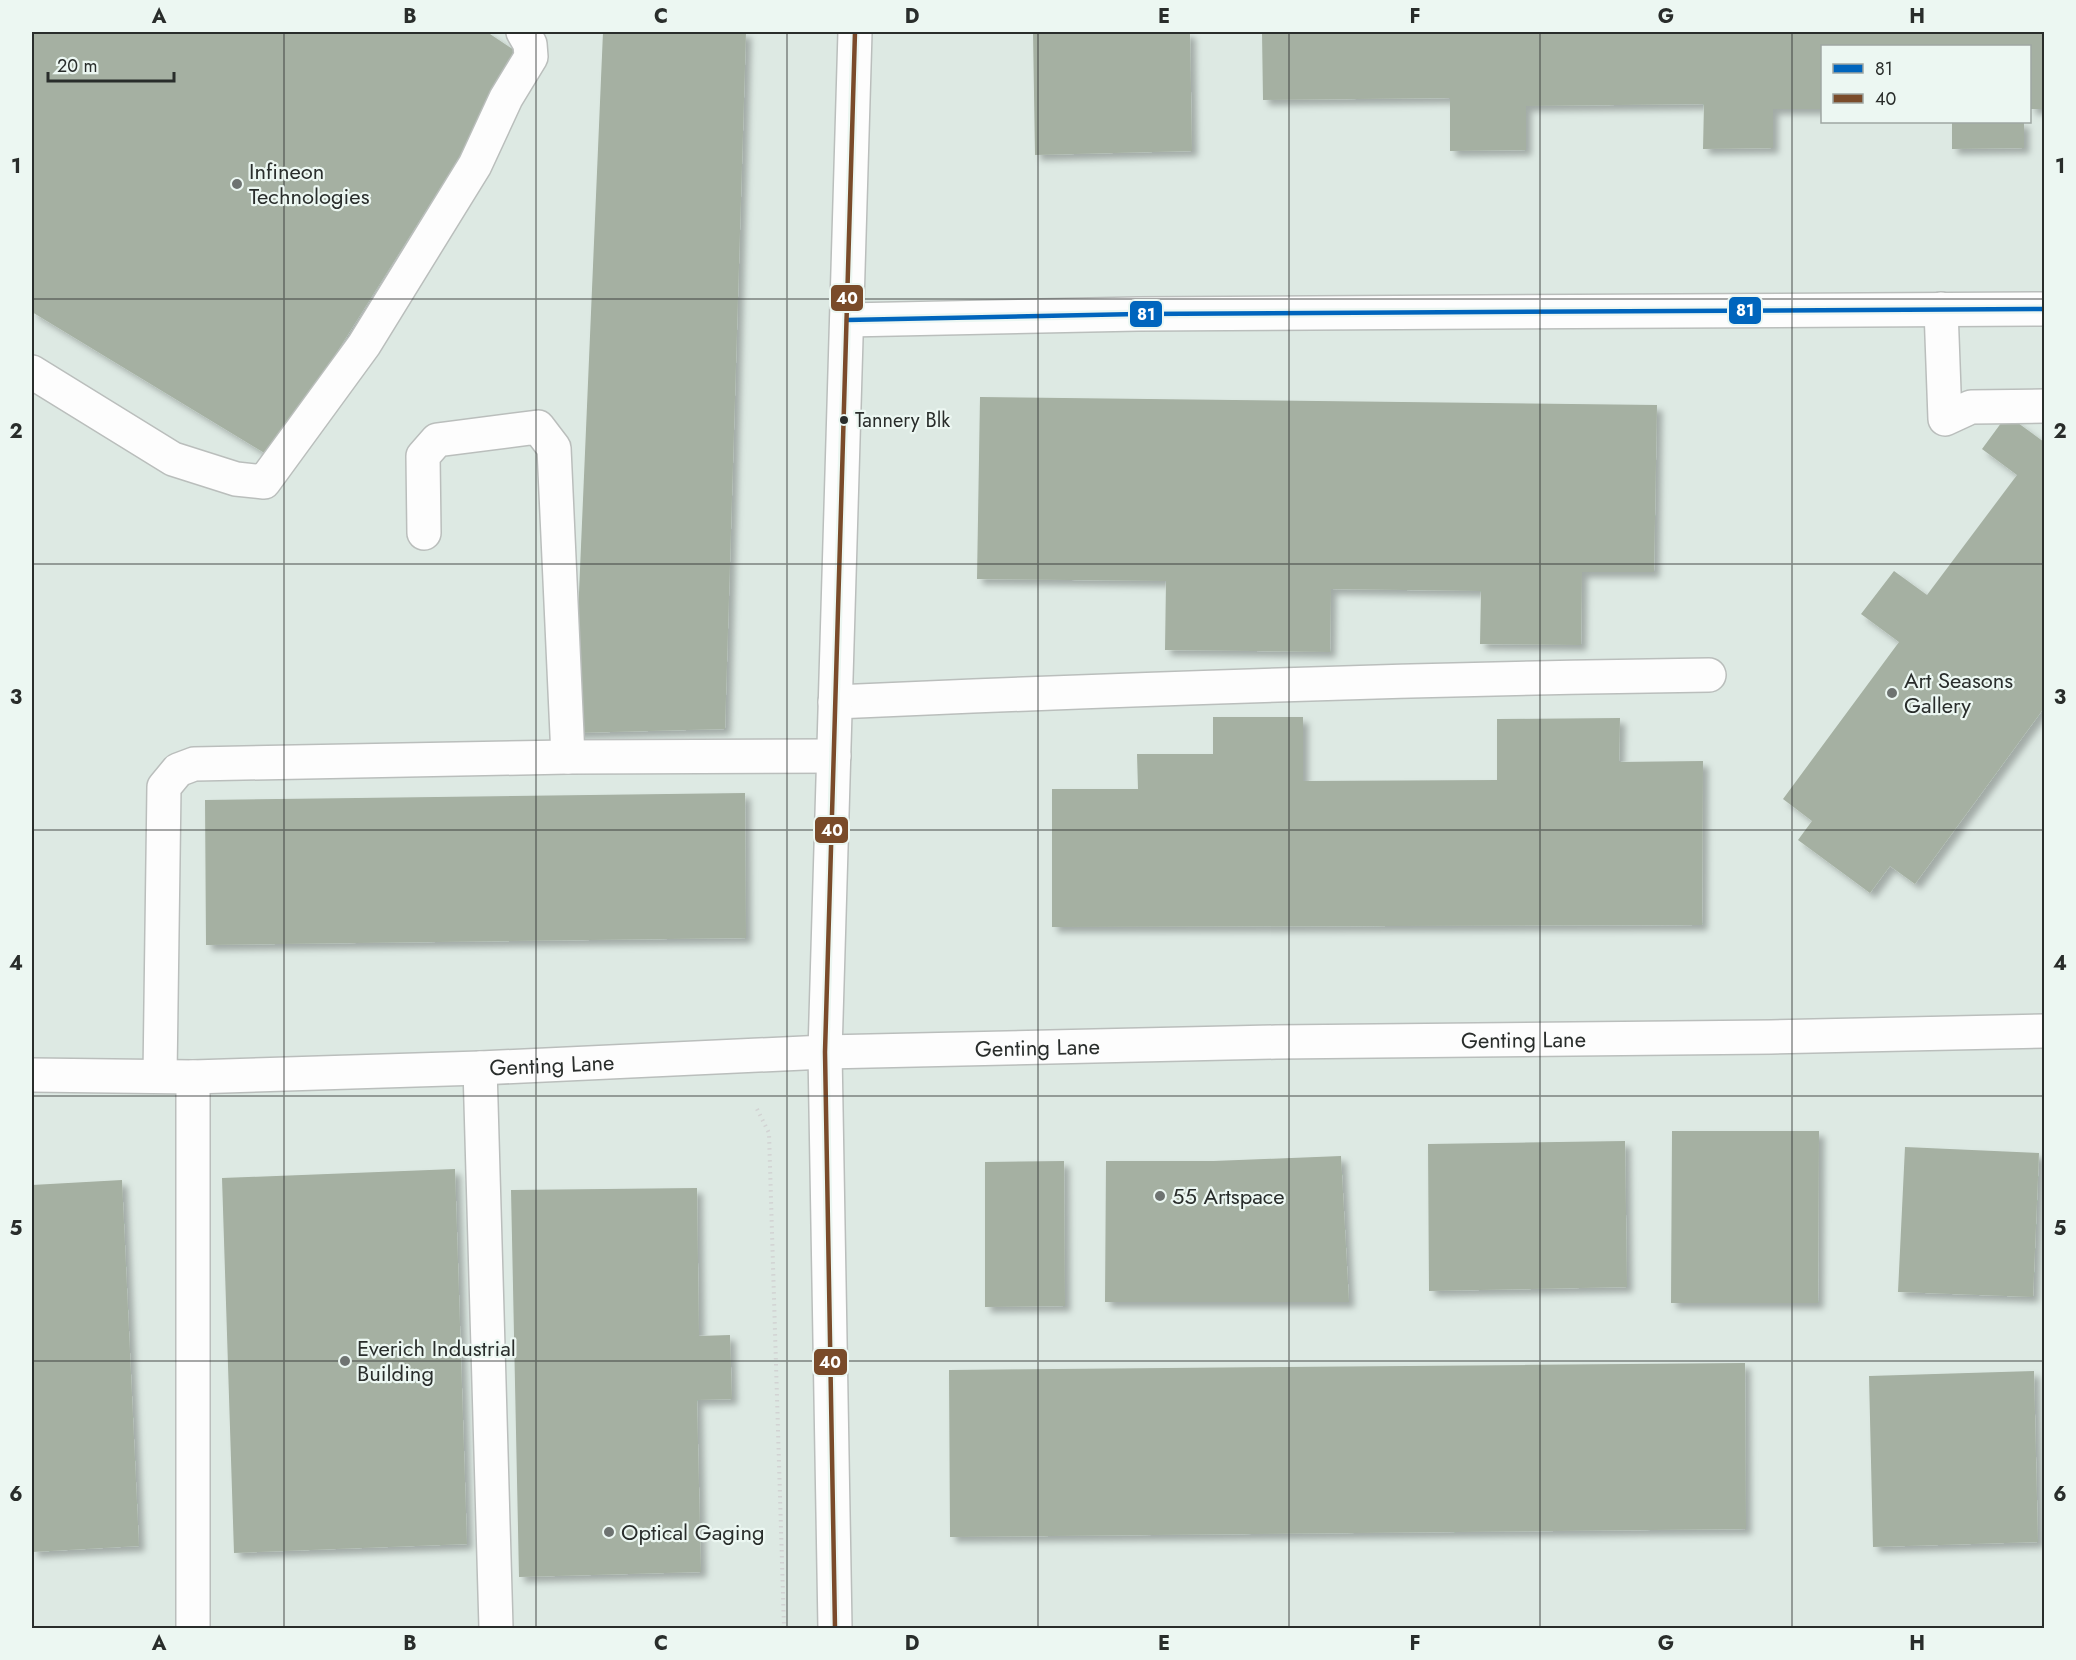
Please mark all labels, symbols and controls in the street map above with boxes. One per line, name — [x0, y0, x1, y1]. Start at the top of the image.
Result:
text: A — [151, 2, 167, 31]
text: B — [403, 2, 417, 31]
text: C — [654, 2, 668, 31]
text: D — [905, 2, 919, 31]
text: E — [1158, 2, 1170, 31]
text: F — [1409, 2, 1421, 31]
text: G — [1658, 2, 1674, 31]
text: H — [1909, 2, 1925, 31]
scale bar — [48, 45, 174, 83]
legend — [1821, 45, 2031, 123]
text: 20 m — [57, 53, 97, 79]
text: 81 — [1875, 56, 1893, 82]
text: 40 — [1875, 86, 1896, 112]
text: 1 — [11, 152, 21, 181]
text: 1 — [2055, 152, 2065, 181]
place label: Infineon Technologies — [249, 155, 370, 212]
marker: Infineon Technologies — [230, 177, 244, 191]
line badge: 40 — [830, 284, 864, 312]
text: 40 — [836, 287, 858, 310]
line badge: 81 — [1728, 296, 1762, 325]
text: 81 — [1736, 299, 1754, 322]
line badge: 81 — [1129, 300, 1163, 328]
text: 81 — [1137, 303, 1155, 326]
place label: Tannery Blk — [855, 406, 950, 435]
marker: Tannery Blk — [838, 414, 850, 426]
text: 2 — [9, 417, 23, 446]
text: 2 — [2053, 417, 2067, 446]
place label: Art Seasons Gallery — [1904, 664, 2013, 721]
text: 3 — [10, 683, 22, 712]
text: 3 — [2054, 683, 2066, 712]
marker: Art Seasons Gallery — [1885, 686, 1899, 700]
line badge: 40 — [814, 816, 849, 844]
text: 40 — [821, 819, 843, 842]
text: 4 — [9, 949, 23, 978]
text: 4 — [2053, 949, 2067, 978]
street label: Genting Lane — [1461, 1023, 1586, 1056]
street label: Genting Lane — [975, 1030, 1100, 1065]
street label: Genting Lane — [489, 1046, 615, 1084]
place label: 55 Artspace — [1172, 1180, 1285, 1212]
marker: 55 Artspace — [1153, 1189, 1167, 1203]
text: 5 — [10, 1214, 23, 1243]
text: 5 — [2054, 1214, 2067, 1243]
place label: Everich Industrial Building — [357, 1332, 516, 1389]
line badge: 40 — [813, 1348, 848, 1376]
text: 40 — [819, 1351, 841, 1374]
marker: Everich Industrial Building — [338, 1354, 352, 1368]
text: 6 — [9, 1480, 23, 1509]
text: 6 — [2053, 1480, 2067, 1509]
place label: Optical Gaging — [621, 1516, 765, 1548]
marker: Optical Gaging — [602, 1525, 616, 1539]
text: A — [151, 1629, 167, 1658]
text: B — [403, 1629, 417, 1658]
text: C — [654, 1629, 668, 1658]
text: D — [905, 1629, 919, 1658]
text: E — [1158, 1629, 1170, 1658]
text: F — [1409, 1629, 1421, 1658]
text: G — [1658, 1629, 1674, 1658]
text: H — [1909, 1629, 1925, 1658]

